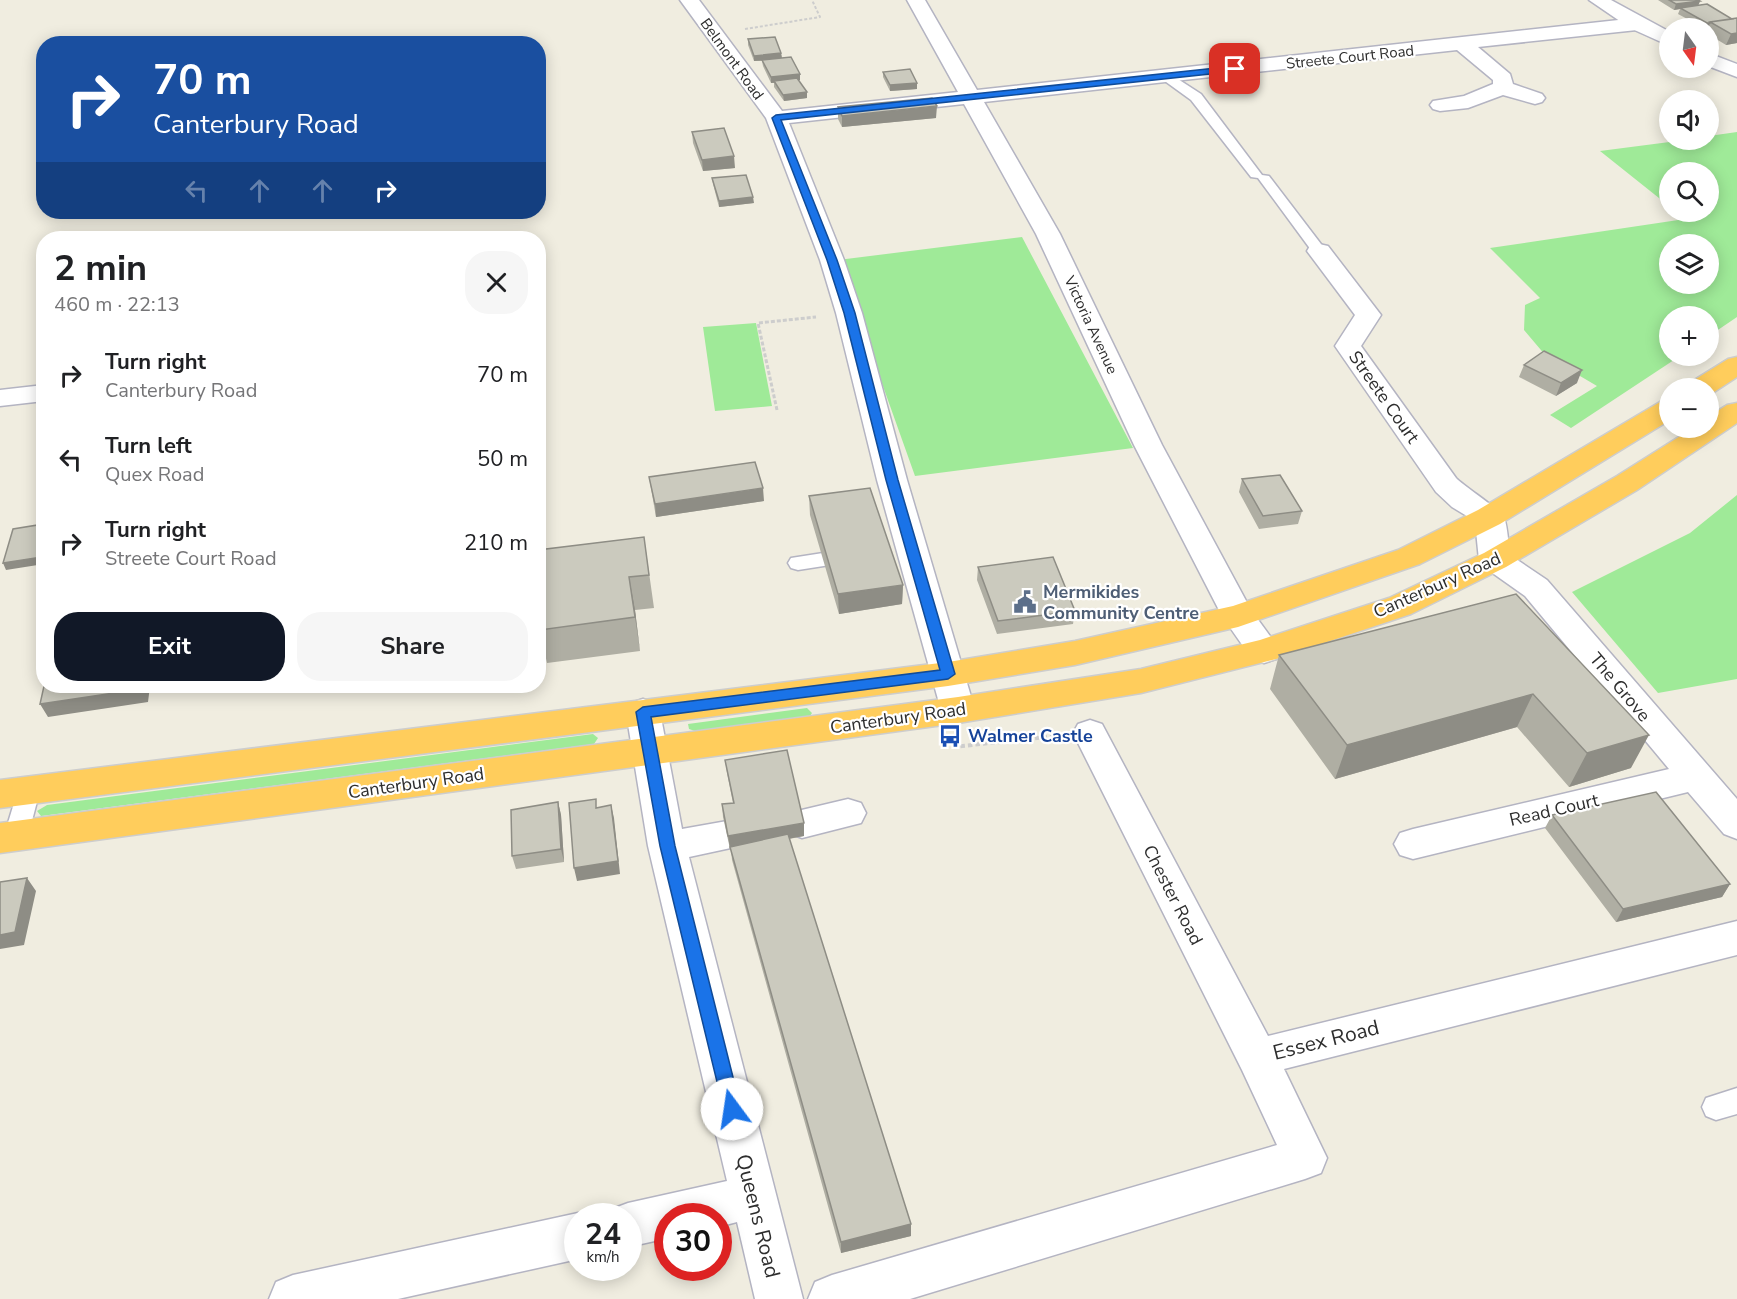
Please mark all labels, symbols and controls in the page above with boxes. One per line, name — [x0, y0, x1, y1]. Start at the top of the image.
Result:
street label: Belmont Road — [696, 14, 768, 104]
north arrow — [1659, 18, 1719, 78]
map controls — [1659, 18, 1719, 438]
street label: Streete Court Road — [1285, 40, 1415, 74]
pin — [1209, 43, 1260, 94]
text: 70 m — [153, 52, 252, 109]
icon: arrive — [1218, 52, 1251, 85]
icon: right — [54, 60, 132, 138]
button: sound — [1659, 90, 1719, 150]
text: Canterbury Road — [153, 106, 359, 143]
button: search — [1659, 162, 1719, 222]
icon: left — [180, 174, 213, 207]
icon: ahead — [243, 174, 276, 207]
icon: ahead — [306, 174, 339, 207]
icon: right — [369, 174, 402, 207]
button: layers — [1659, 234, 1719, 294]
text: 2 min — [54, 244, 147, 293]
button: close — [465, 251, 528, 314]
street label: Victoria Avenue — [1059, 272, 1122, 377]
text: 460 m · 22:13 — [54, 291, 180, 318]
button: + — [1659, 306, 1719, 366]
street label: Streete Court — [1343, 346, 1425, 449]
text: Turn right — [105, 347, 206, 377]
icon: right — [54, 359, 87, 392]
text: 70 m — [477, 360, 528, 390]
text: Canterbury Road — [105, 377, 257, 404]
button: − — [1659, 378, 1719, 438]
text: Turn left — [105, 431, 192, 461]
icon: left — [54, 443, 87, 476]
text: 50 m — [477, 444, 528, 474]
text: Quex Road — [105, 461, 204, 488]
text: Turn right — [105, 515, 206, 545]
icon: right — [54, 527, 87, 560]
text: 210 m — [464, 528, 528, 558]
text: Streete Court Road — [105, 545, 277, 572]
street label: Canterbury Road — [1369, 546, 1505, 624]
place label: Mermikides Community Centre — [1043, 580, 1199, 625]
public building icon: Mermikides Community Centre — [1012, 589, 1038, 615]
button: Exit — [54, 612, 285, 681]
button: Share — [297, 612, 528, 681]
street label: The Grove — [1584, 647, 1656, 727]
street label: Canterbury Road — [828, 697, 968, 739]
bus stop icon: Walmer Castle — [937, 723, 963, 749]
place label: Walmer Castle — [968, 724, 1093, 748]
street label: Canterbury Road — [346, 762, 486, 804]
street label: Read Court — [1507, 788, 1602, 832]
street label: Chester Road — [1138, 841, 1208, 949]
street label: Essex Road — [1270, 1013, 1382, 1067]
position arrow — [700, 1077, 764, 1141]
street label: Queens Road — [729, 1151, 787, 1281]
speed limit sign: 30 — [654, 1203, 732, 1281]
text: 24 — [585, 1214, 621, 1255]
text: km/h — [586, 1247, 620, 1267]

